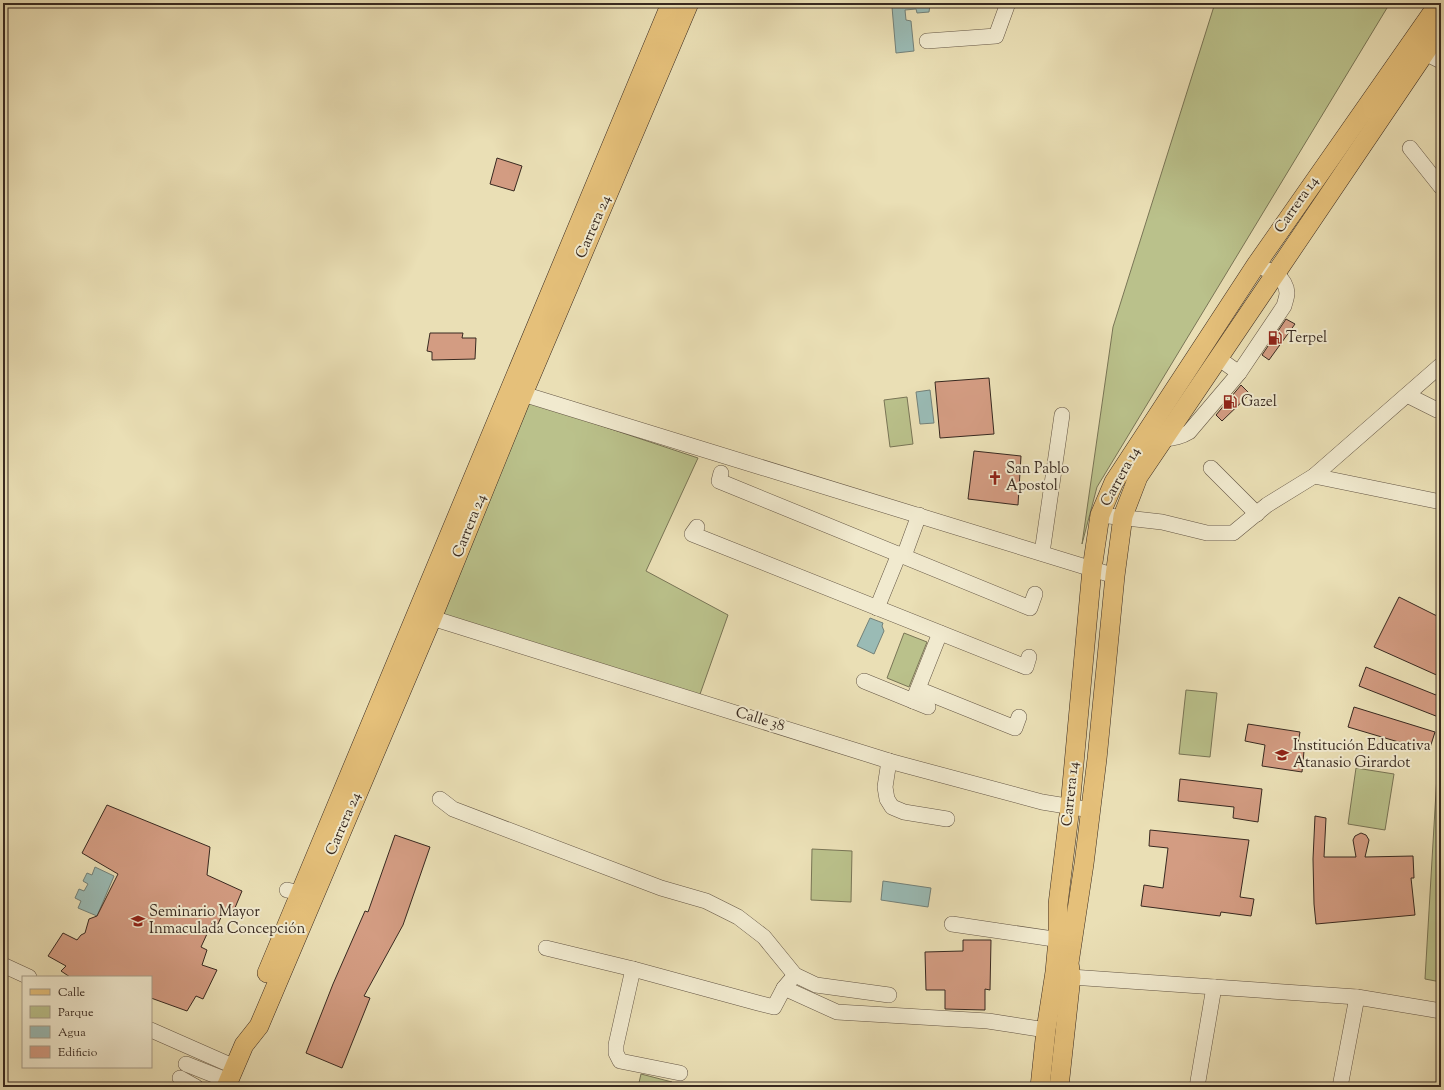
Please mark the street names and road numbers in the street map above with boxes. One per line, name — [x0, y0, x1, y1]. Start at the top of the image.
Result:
street label: Carrera 14 — [1270, 172, 1325, 238]
street label: Carrera 24 — [571, 192, 617, 262]
street label: Carrera 14 — [1096, 443, 1146, 511]
street label: Carrera 24 — [448, 491, 492, 561]
street label: Calle 38 — [733, 703, 787, 737]
street label: Carrera 14 — [1057, 760, 1085, 828]
street label: Carrera 24 — [321, 789, 367, 859]

